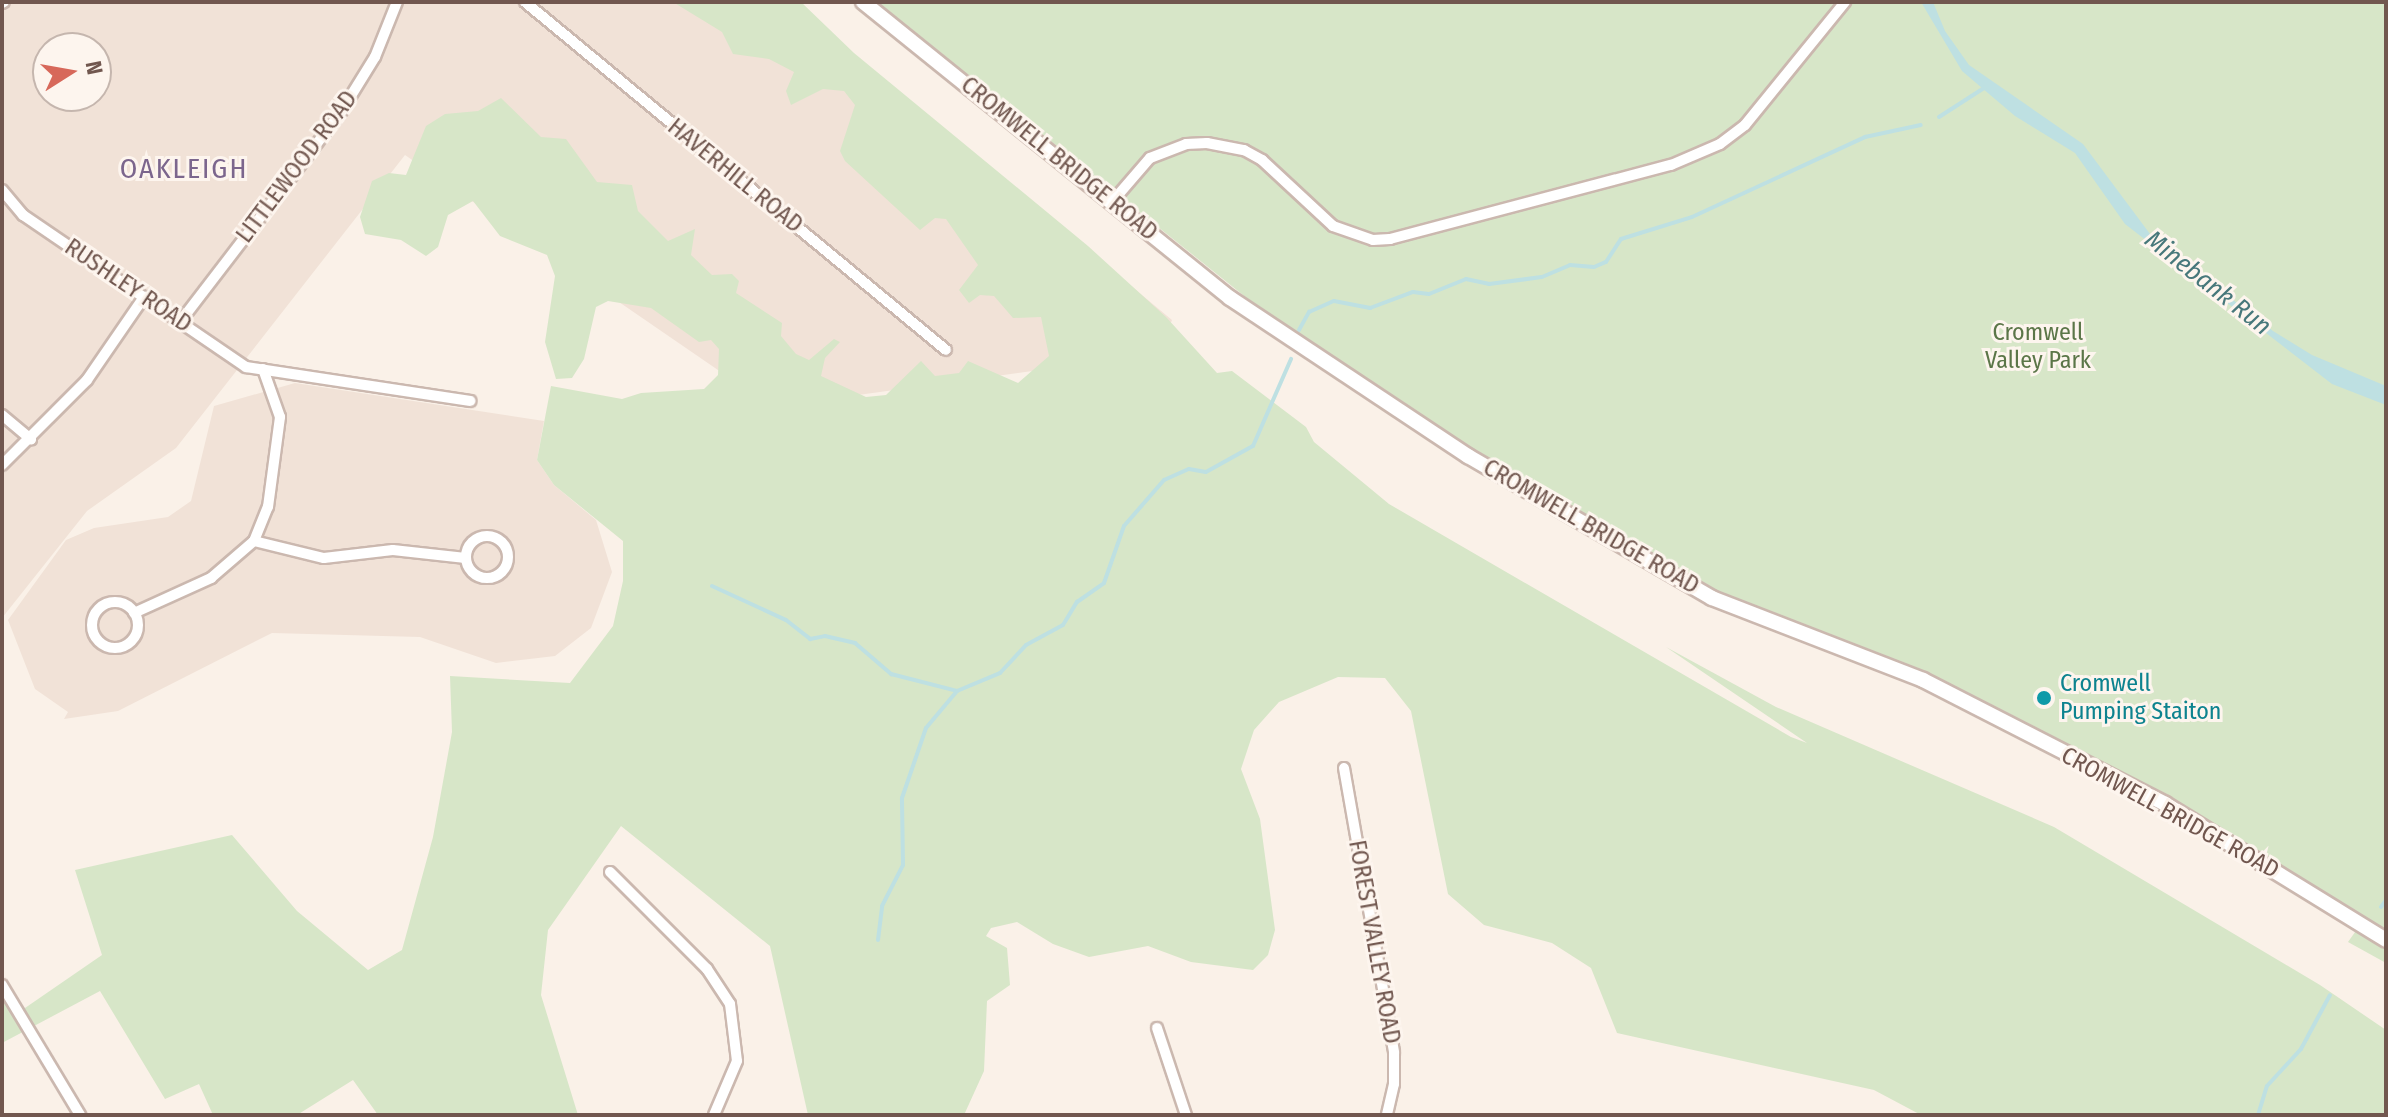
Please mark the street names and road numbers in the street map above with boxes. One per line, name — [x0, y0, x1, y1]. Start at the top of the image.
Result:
street label: CROMWELL BRIDGE ROAD — [955, 71, 1163, 247]
street label: LITTLEWOOD ROAD — [230, 85, 364, 249]
street label: HAVERHILL ROAD — [662, 113, 808, 239]
street label: RUSHLEY ROAD — [59, 233, 197, 339]
street label: CROMWELL BRIDGE ROAD — [1478, 453, 1704, 601]
street label: CROMWELL BRIDGE ROAD — [2056, 741, 2284, 885]
street label: FOREST VALLEY ROAD — [1342, 838, 1406, 1046]

